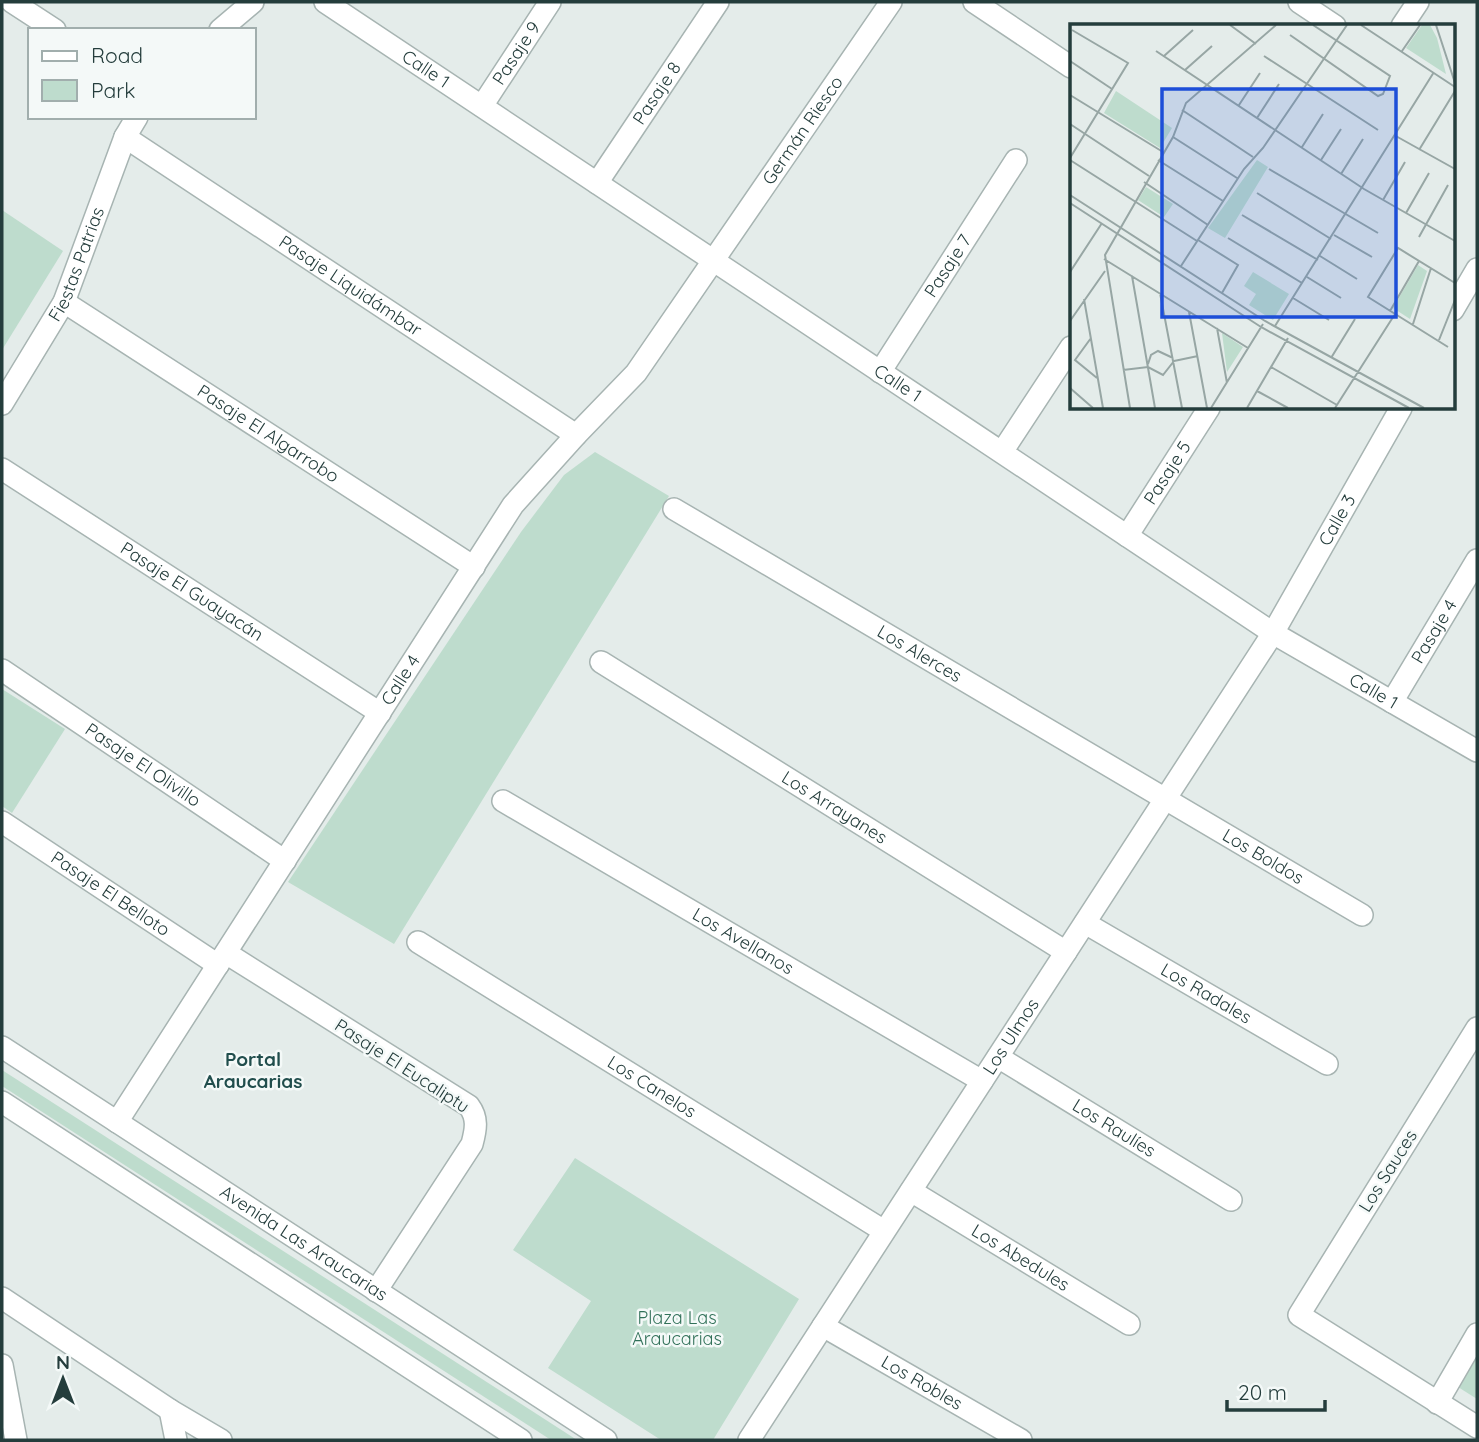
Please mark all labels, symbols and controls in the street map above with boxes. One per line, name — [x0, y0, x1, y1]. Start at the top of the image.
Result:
street label: Pasaje 9 — [487, 17, 545, 89]
inset map — [1070, 24, 1454, 410]
legend — [28, 28, 256, 119]
text: Road — [91, 42, 143, 68]
street label: Calle 1 — [398, 44, 454, 93]
street label: Pasaje 8 — [627, 57, 686, 129]
street label: Germán Riesco — [757, 71, 848, 189]
text: Park — [91, 77, 135, 103]
street label: Fiestas Patrias — [43, 204, 109, 326]
street label: Pasaje Liquidámbar — [275, 230, 426, 341]
street label: Pasaje 7 — [919, 230, 976, 301]
street label: Calle 1 — [870, 359, 926, 407]
street label: Pasaje El Algarrobo — [193, 379, 344, 488]
street label: Pasaje 5 — [1138, 437, 1196, 509]
street label: Calle 3 — [1313, 490, 1360, 550]
street label: Pasaje El Guayacán — [116, 537, 268, 646]
street label: Pasaje 4 — [1406, 595, 1462, 668]
street label: Los Alerces — [873, 620, 966, 687]
street label: Calle 4 — [376, 650, 425, 709]
street label: Calle 1 — [1345, 668, 1402, 714]
street label: Pasaje El Olivillo — [81, 718, 205, 812]
street label: Los Arrayanes — [778, 766, 892, 849]
street label: Los Boldos — [1218, 823, 1308, 889]
street label: Pasaje El Belloto — [47, 846, 175, 941]
street label: Los Avellanos — [688, 902, 798, 979]
street label: Los Radales — [1157, 958, 1256, 1028]
street label: Los Ulmos — [977, 994, 1044, 1079]
street label: Pasaje El Eucaliptu — [331, 1013, 474, 1118]
district label: Portal Araucarias — [204, 1047, 302, 1093]
street label: Los Canelos — [603, 1050, 701, 1123]
street label: Los Raulíes — [1068, 1093, 1160, 1162]
street label: Los Sauces — [1353, 1125, 1422, 1216]
street label: Avenida Las Araucarias — [216, 1180, 392, 1306]
street label: Los Abedules — [967, 1219, 1074, 1296]
park label: Plaza Las Araucarias — [632, 1306, 722, 1350]
north arrow — [28, 1344, 98, 1414]
text: N — [56, 1350, 70, 1374]
street label: Los Robles — [877, 1350, 967, 1415]
scale bar — [1227, 1368, 1325, 1412]
text: 20 m — [1238, 1379, 1287, 1405]

